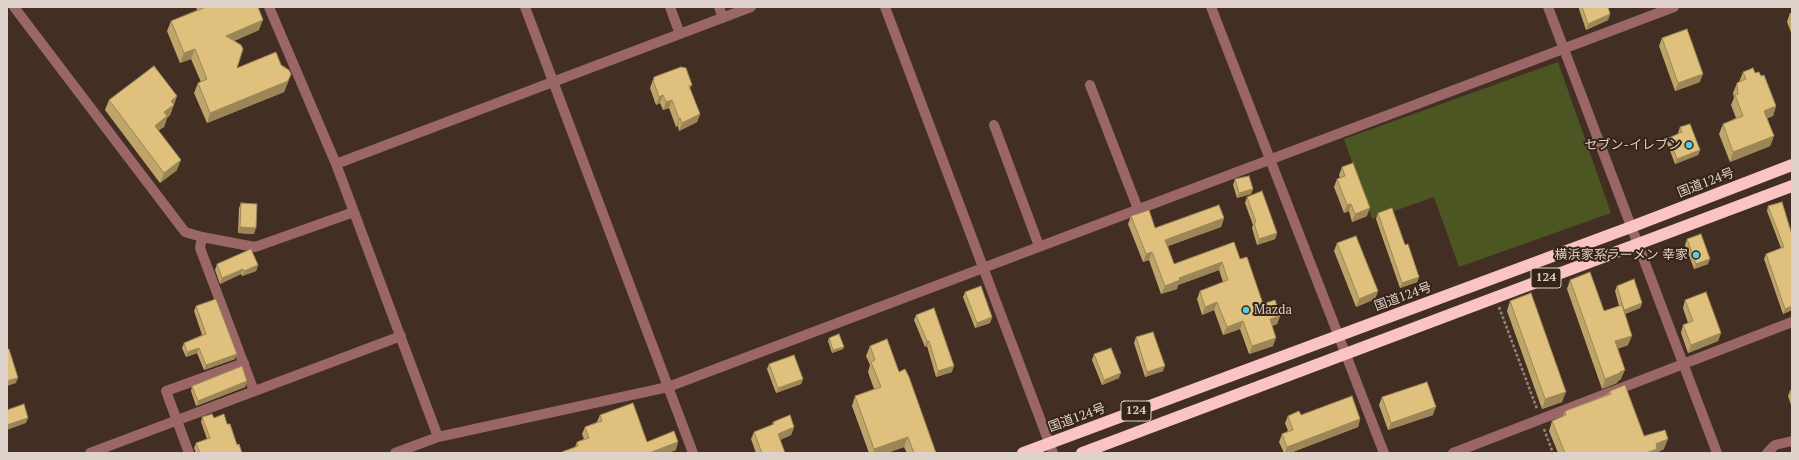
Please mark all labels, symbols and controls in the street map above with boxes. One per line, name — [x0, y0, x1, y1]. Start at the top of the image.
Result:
place label: セブン-イレブン — [1584, 137, 1681, 153]
marker: セブン-イレブン — [1684, 140, 1694, 150]
street label: 国道124号 — [1675, 165, 1737, 201]
place label: 横浜家系ラーメン 幸家 — [1555, 247, 1688, 263]
marker: 横浜家系ラーメン 幸家 — [1691, 250, 1701, 260]
road number: 124 — [1531, 268, 1561, 288]
street label: 国道124号 — [1372, 279, 1434, 315]
place label: Mazda — [1254, 302, 1292, 318]
marker: Mazda — [1241, 305, 1251, 315]
street label: 国道124号 — [1046, 400, 1108, 436]
road number: 124 — [1121, 401, 1151, 421]

